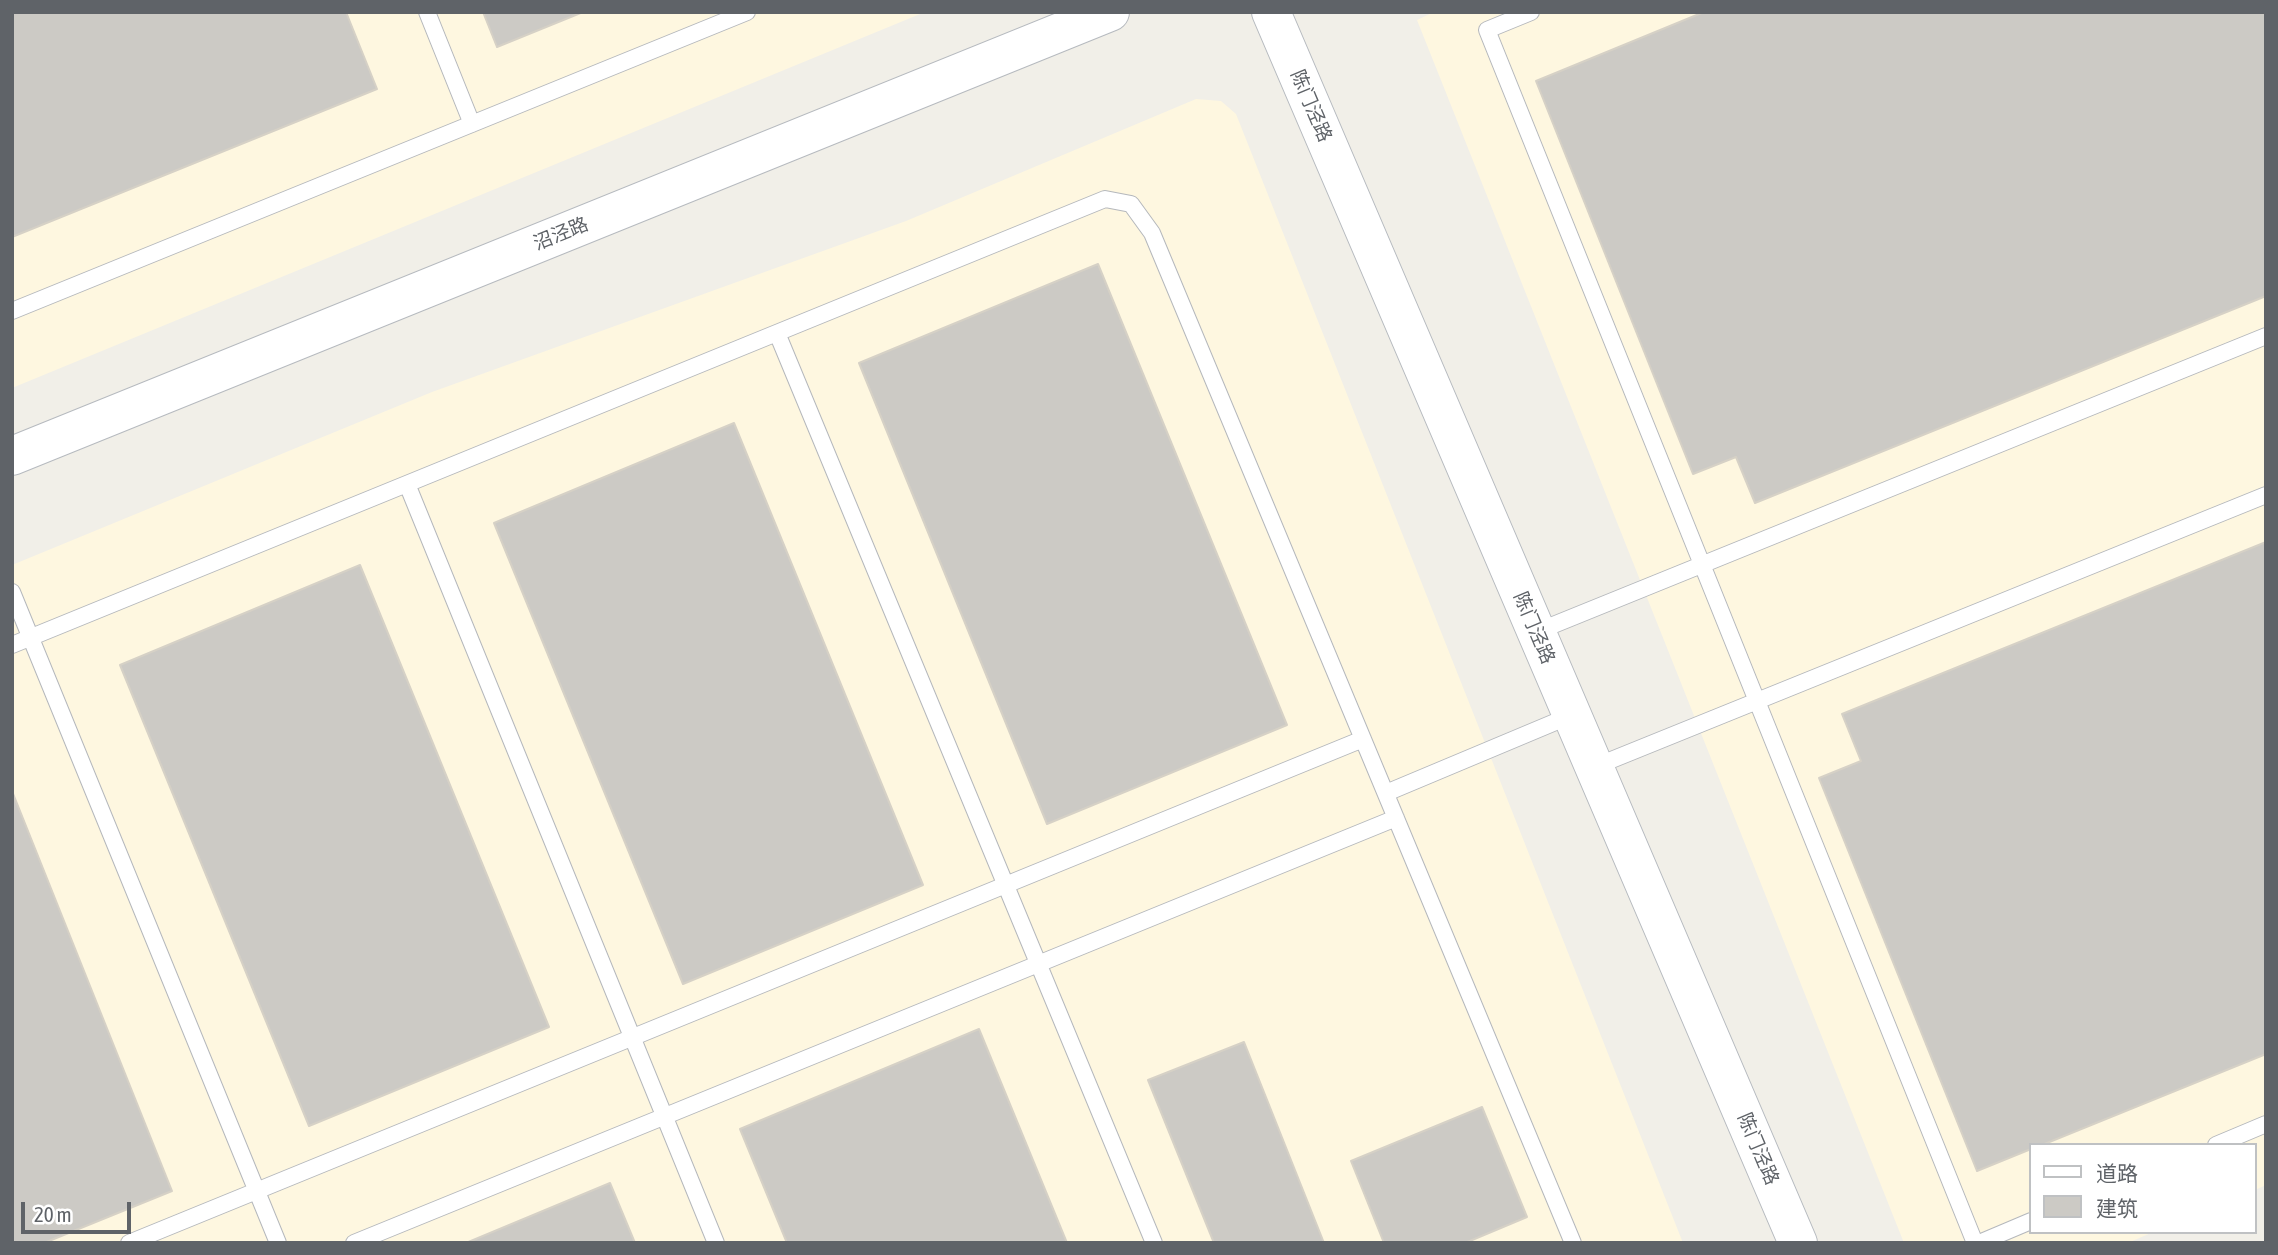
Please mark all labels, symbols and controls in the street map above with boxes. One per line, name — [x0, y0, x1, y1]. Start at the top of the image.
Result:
street label: 陈门泾路 — [1286, 67, 1336, 145]
street label: 沼泾路 — [530, 213, 592, 255]
street label: 陈门泾路 — [1509, 589, 1559, 667]
street label: 陈门泾路 — [1733, 1110, 1783, 1188]
legend — [2030, 1143, 2257, 1234]
text: 道路 — [2096, 1161, 2138, 1185]
scale bar — [24, 1188, 135, 1232]
text: 建筑 — [2096, 1196, 2138, 1220]
text: 20 m — [34, 1202, 72, 1226]

